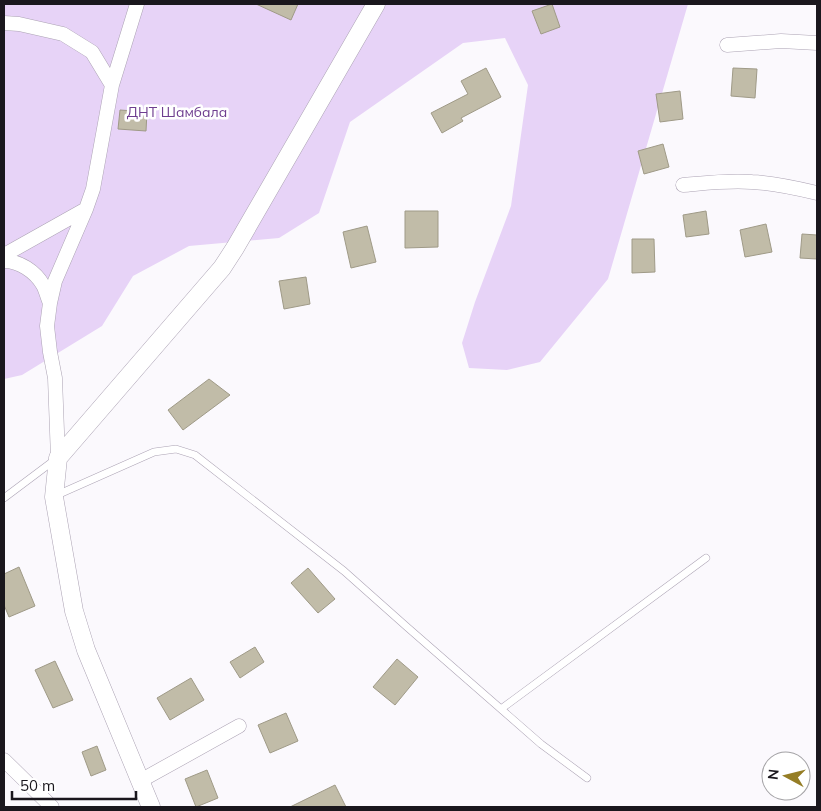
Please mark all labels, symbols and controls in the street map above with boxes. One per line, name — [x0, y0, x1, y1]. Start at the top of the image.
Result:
park label: ДНТ Шамбала — [127, 103, 227, 121]
north arrow — [761, 751, 811, 801]
scale bar — [12, 768, 136, 800]
text: N — [764, 768, 783, 781]
text: 50 m — [20, 776, 55, 795]

